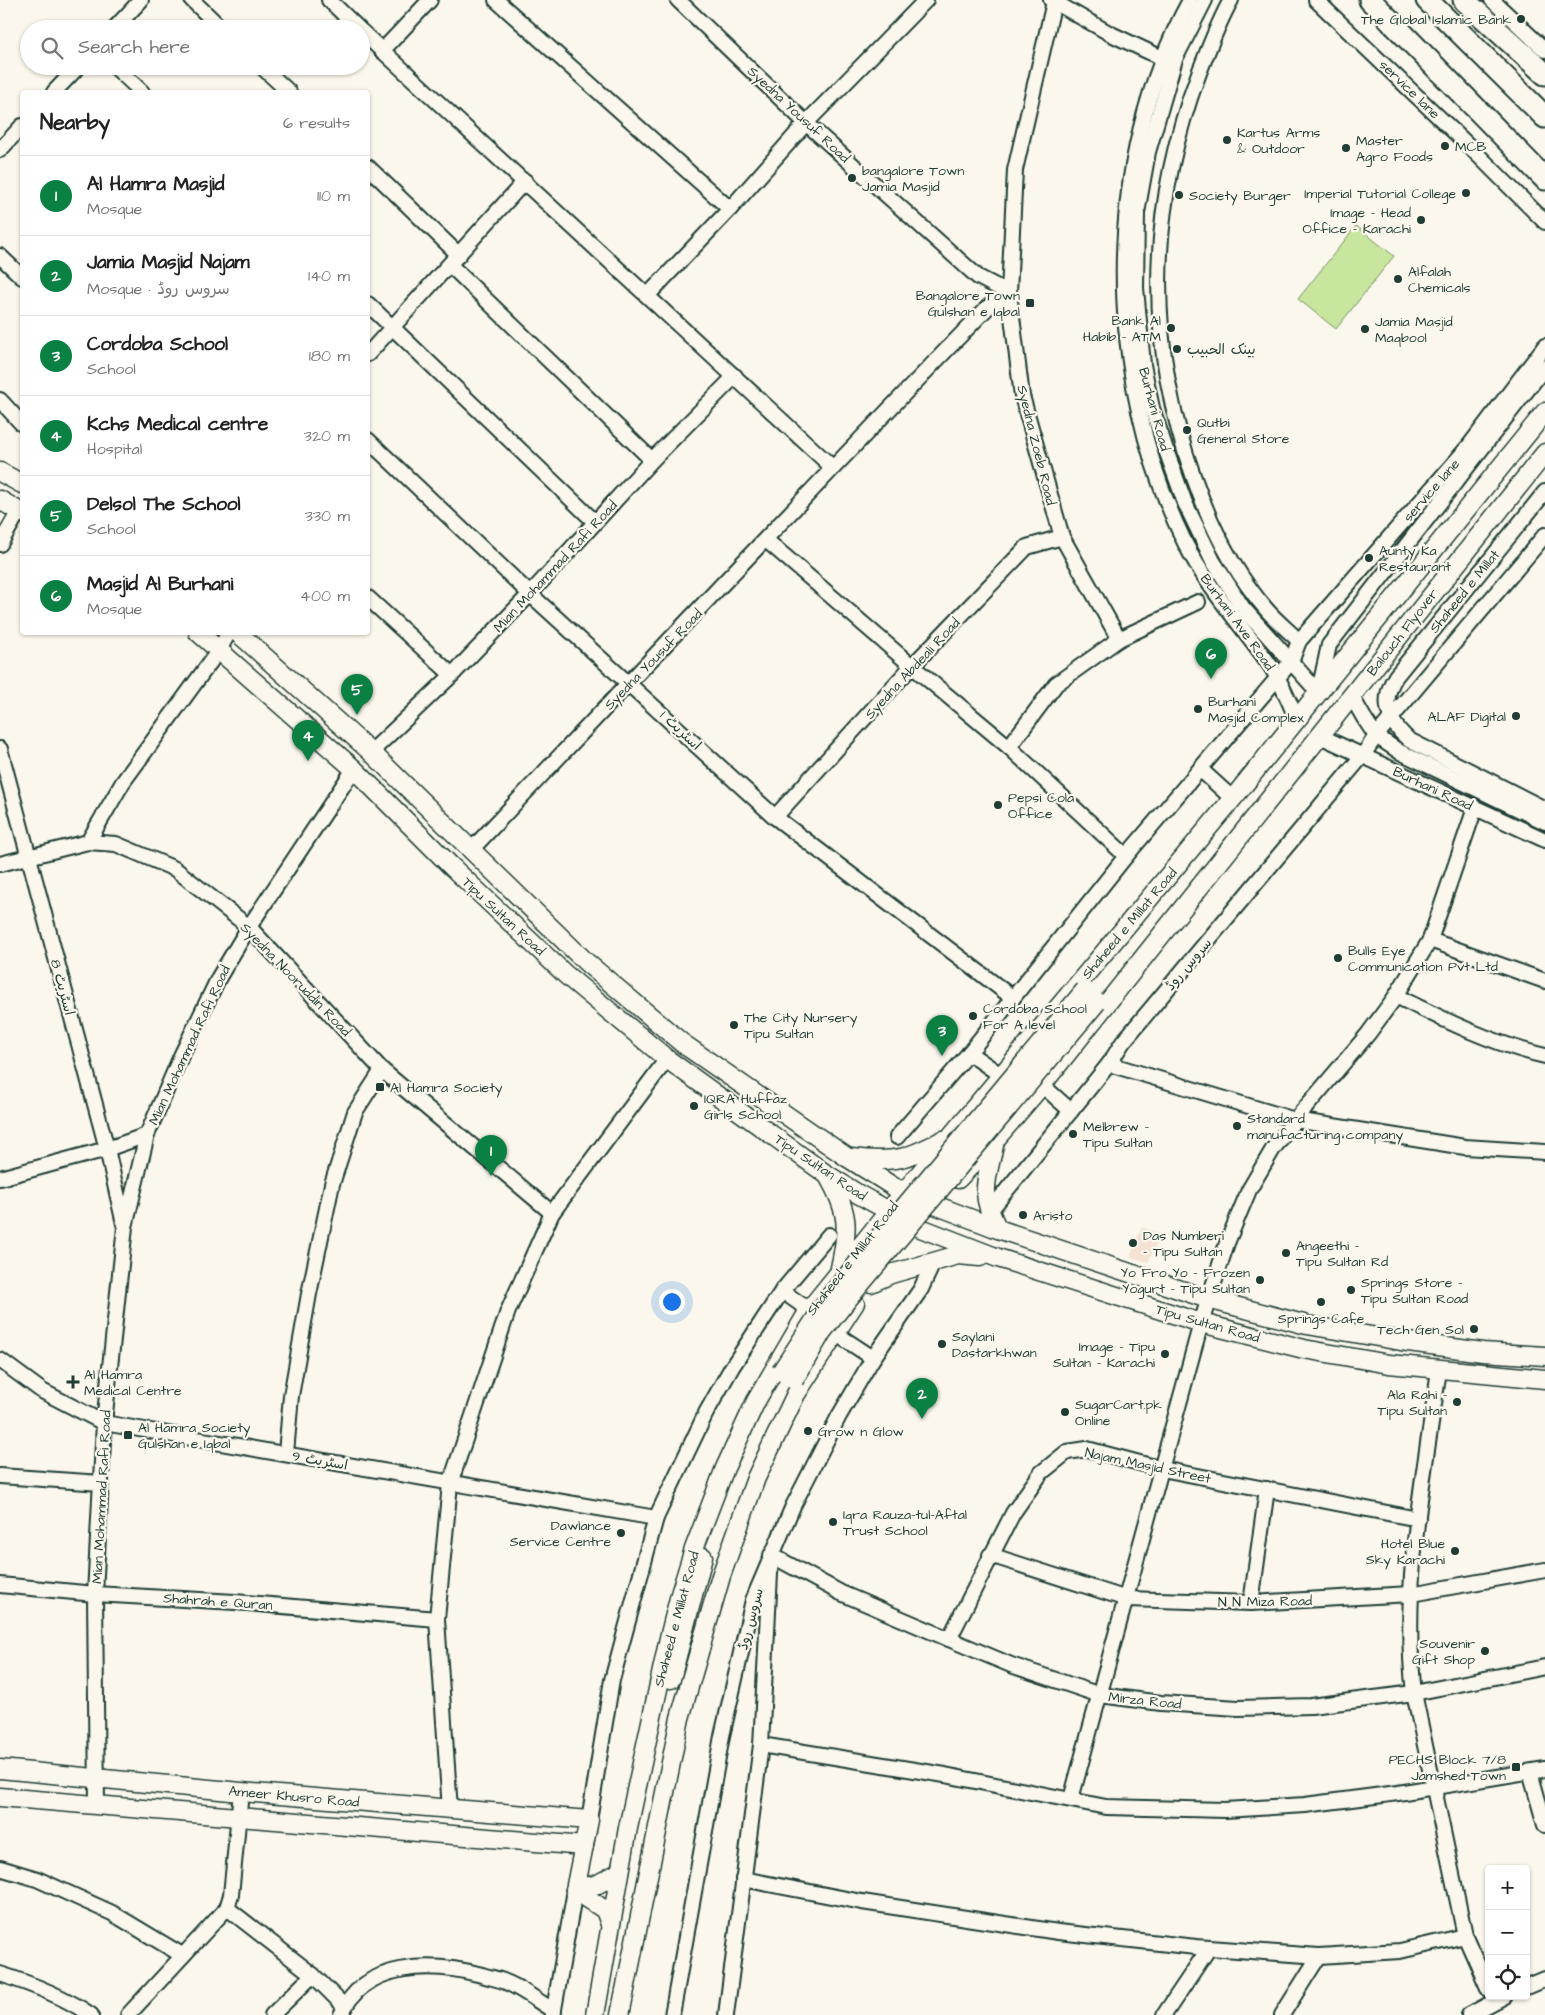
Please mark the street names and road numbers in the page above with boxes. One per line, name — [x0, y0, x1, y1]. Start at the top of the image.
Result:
street label: service lane — [1374, 56, 1444, 124]
street label: Syedna Yousuf Road — [743, 62, 854, 168]
street label: Burhani Road — [1133, 365, 1175, 453]
street label: Syedna Zoeb Road — [1011, 383, 1061, 507]
street label: service lane — [1399, 454, 1465, 527]
street label: Mian Mohammad Rafi Road — [489, 496, 622, 637]
street label: Shaheed e Millat — [1425, 545, 1505, 638]
street label: Burhani Ave Road — [1195, 570, 1279, 675]
street label: Balouch Flyover — [1362, 585, 1443, 680]
street label: Syedna Yousuf Road — [600, 605, 707, 715]
street label: Syedna Abdeali Road — [860, 614, 965, 724]
street label: اسٹریٹ 1 — [655, 706, 705, 755]
street label: Burhani Road — [1390, 762, 1476, 816]
street label: Shaheed e Millat Road — [1077, 864, 1182, 984]
street label: Tipu Sultan Road — [457, 873, 549, 961]
street label: Syedna Nooruddin Road — [235, 918, 355, 1041]
street label: سروس روڈ — [1161, 934, 1217, 995]
street label: اسٹریٹ 8 — [45, 957, 79, 1018]
street label: Mian Mohammad Rafi Road — [144, 962, 236, 1128]
street label: Tipu Sultan Road — [770, 1130, 870, 1206]
street label: Shaheed e Millat Road — [802, 1197, 904, 1320]
street label: Tipu Sultan Road — [1153, 1300, 1262, 1348]
street label: Mian Mohammad Rafi Road — [87, 1410, 117, 1584]
street label: Najam Masjid Street — [1083, 1443, 1213, 1489]
street label: اسٹریٹ 9 — [290, 1446, 349, 1476]
street label: Shaheed e Millat Road — [649, 1549, 705, 1689]
street label: سروس روڈ — [733, 1586, 769, 1652]
street label: Shahrah e Quran — [163, 1588, 273, 1616]
street label: N N Miza Road — [1218, 1591, 1312, 1613]
street label: Mirza Road — [1107, 1687, 1182, 1715]
street label: Ameer Khusro Road — [228, 1781, 360, 1813]

